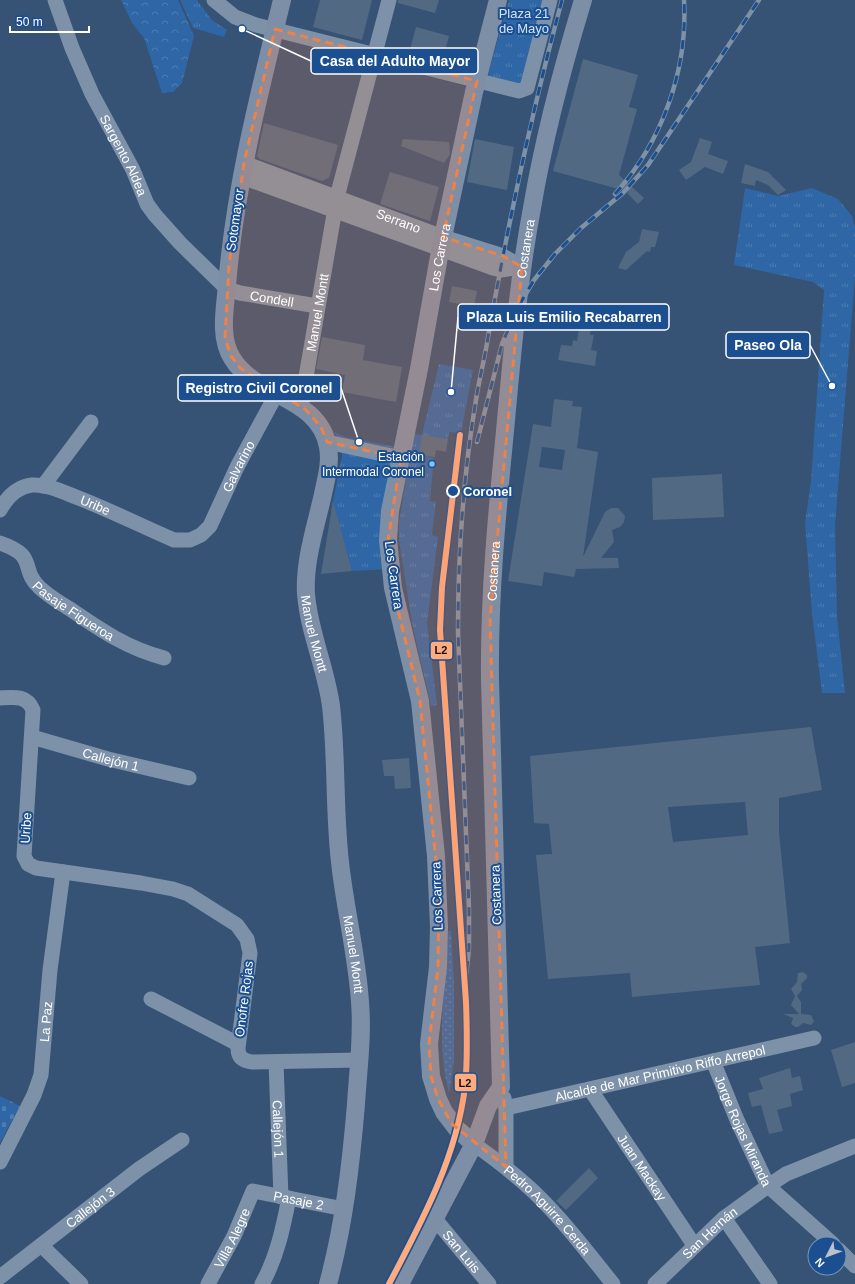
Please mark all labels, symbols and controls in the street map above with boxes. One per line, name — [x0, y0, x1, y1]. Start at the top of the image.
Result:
park label: Plaza 21 de Mayo — [499, 6, 549, 36]
scale bar — [10, 8, 89, 34]
text: 50 m — [16, 15, 43, 29]
callout: Casa del Adulto Mayor — [311, 48, 478, 74]
text: Casa del Adulto Mayor — [320, 53, 471, 69]
street label: Sargento Aldea — [97, 112, 151, 199]
street label: Sotomayor — [223, 187, 247, 252]
street label: Serrano — [374, 205, 423, 236]
street label: Costanera — [513, 217, 537, 279]
street label: Los Carrera — [426, 221, 453, 292]
street label: Manuel Montt — [303, 272, 331, 353]
street label: Condell — [249, 287, 295, 309]
callout: Plaza Luis Emilio Recabarren — [458, 304, 669, 330]
text: Plaza Luis Emilio Recabarren — [466, 309, 662, 325]
callout: Paseo Ola — [726, 332, 810, 358]
text: Paseo Ola — [734, 337, 802, 353]
callout: Registro Civil Coronel — [178, 375, 341, 401]
text: Registro Civil Coronel — [185, 380, 333, 396]
street label: Galvarino — [219, 438, 257, 494]
place label: Estación Intermodal Coronel — [322, 450, 424, 479]
marker: Estación Intermodal Coronel — [427, 459, 437, 469]
marker: Coronel — [446, 484, 460, 498]
place label: Coronel — [463, 484, 512, 499]
street label: Uribe — [78, 492, 113, 518]
street label: Los Carrera — [382, 540, 406, 611]
street label: Costanera — [484, 540, 503, 601]
street label: Pasaje Figueroa — [30, 578, 118, 644]
street label: Manuel Montt — [299, 594, 331, 674]
line badge: L2 — [430, 641, 453, 660]
text: L2 — [435, 644, 447, 656]
street label: Callejón 1 — [81, 745, 141, 774]
street label: Uribe — [17, 812, 35, 844]
street label: Los Carrera — [428, 861, 446, 931]
street label: Costanera — [487, 864, 505, 925]
street label: Manuel Montt — [340, 914, 367, 994]
street label: Onofre Rojas — [232, 960, 256, 1038]
street label: La Paz — [36, 1001, 55, 1042]
street label: Alcalde de Mar Primitivo Riffo Arrepol — [553, 1042, 767, 1104]
line badge: L2 — [454, 1073, 477, 1092]
street label: Jorge Rojas Miranda — [712, 1073, 775, 1189]
text: L2 — [459, 1077, 471, 1089]
street label: Callejón 1 — [270, 1100, 287, 1158]
street label: Juan Mackay — [615, 1131, 670, 1204]
street label: Pedro Aguirre Cerda — [501, 1162, 594, 1258]
street label: Callejón 3 — [63, 1183, 117, 1231]
street label: Pasaje 2 — [272, 1188, 325, 1212]
street label: San Hernán — [679, 1204, 740, 1262]
street label: Villa Alegre — [211, 1206, 253, 1270]
street label: San Luis — [440, 1227, 484, 1276]
north arrow — [807, 1236, 847, 1276]
text: N — [812, 1256, 827, 1270]

